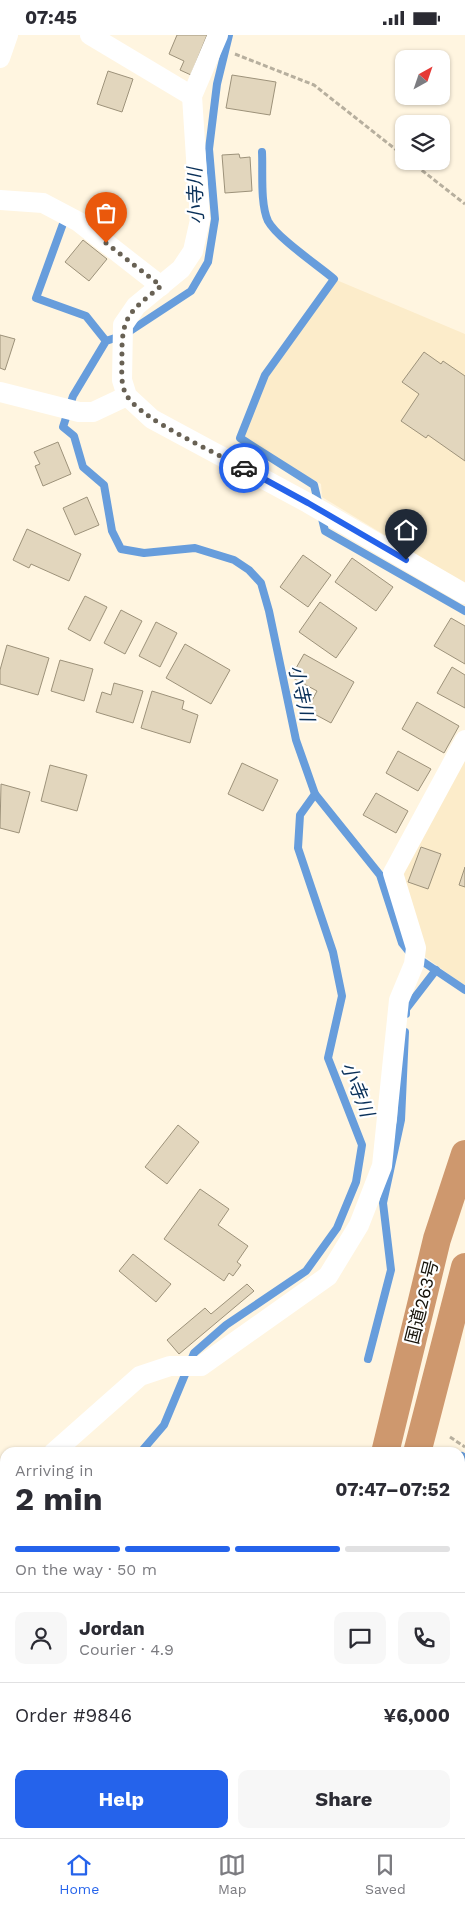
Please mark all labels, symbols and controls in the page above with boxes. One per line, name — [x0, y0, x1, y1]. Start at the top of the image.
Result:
text: 07:45 — [25, 6, 77, 29]
north arrow — [395, 50, 450, 105]
map controls — [395, 50, 450, 170]
button: layers — [395, 115, 450, 170]
water label: 小寺川 — [183, 165, 208, 225]
pin — [85, 192, 127, 243]
icon: bag — [92, 199, 120, 227]
courier — [219, 443, 269, 493]
icon: car — [230, 454, 258, 482]
pin — [385, 509, 427, 560]
icon: home — [392, 516, 420, 544]
water label: 小寺川 — [284, 663, 320, 725]
water label: 小寺川 — [336, 1058, 380, 1122]
street label: 国道263号 — [401, 1258, 442, 1346]
text: Arriving in — [15, 1461, 93, 1480]
text: 07:47–07:52 — [335, 1478, 450, 1501]
text: 2 min — [15, 1480, 103, 1518]
text: On the way · 50 m — [15, 1560, 157, 1579]
button: person — [15, 1612, 67, 1664]
button: chat — [334, 1612, 386, 1664]
button: phone — [398, 1612, 450, 1664]
text: Jordan — [79, 1617, 145, 1640]
text: Courier · 4.9 — [79, 1640, 174, 1659]
text: Order #9846 — [15, 1704, 132, 1727]
text: ¥6,000 — [384, 1704, 450, 1727]
button: Help — [15, 1770, 228, 1828]
button: Share — [238, 1770, 450, 1828]
tab: Home — [59, 1851, 99, 1897]
tab: Map — [218, 1851, 246, 1897]
tab: Saved — [365, 1851, 406, 1897]

